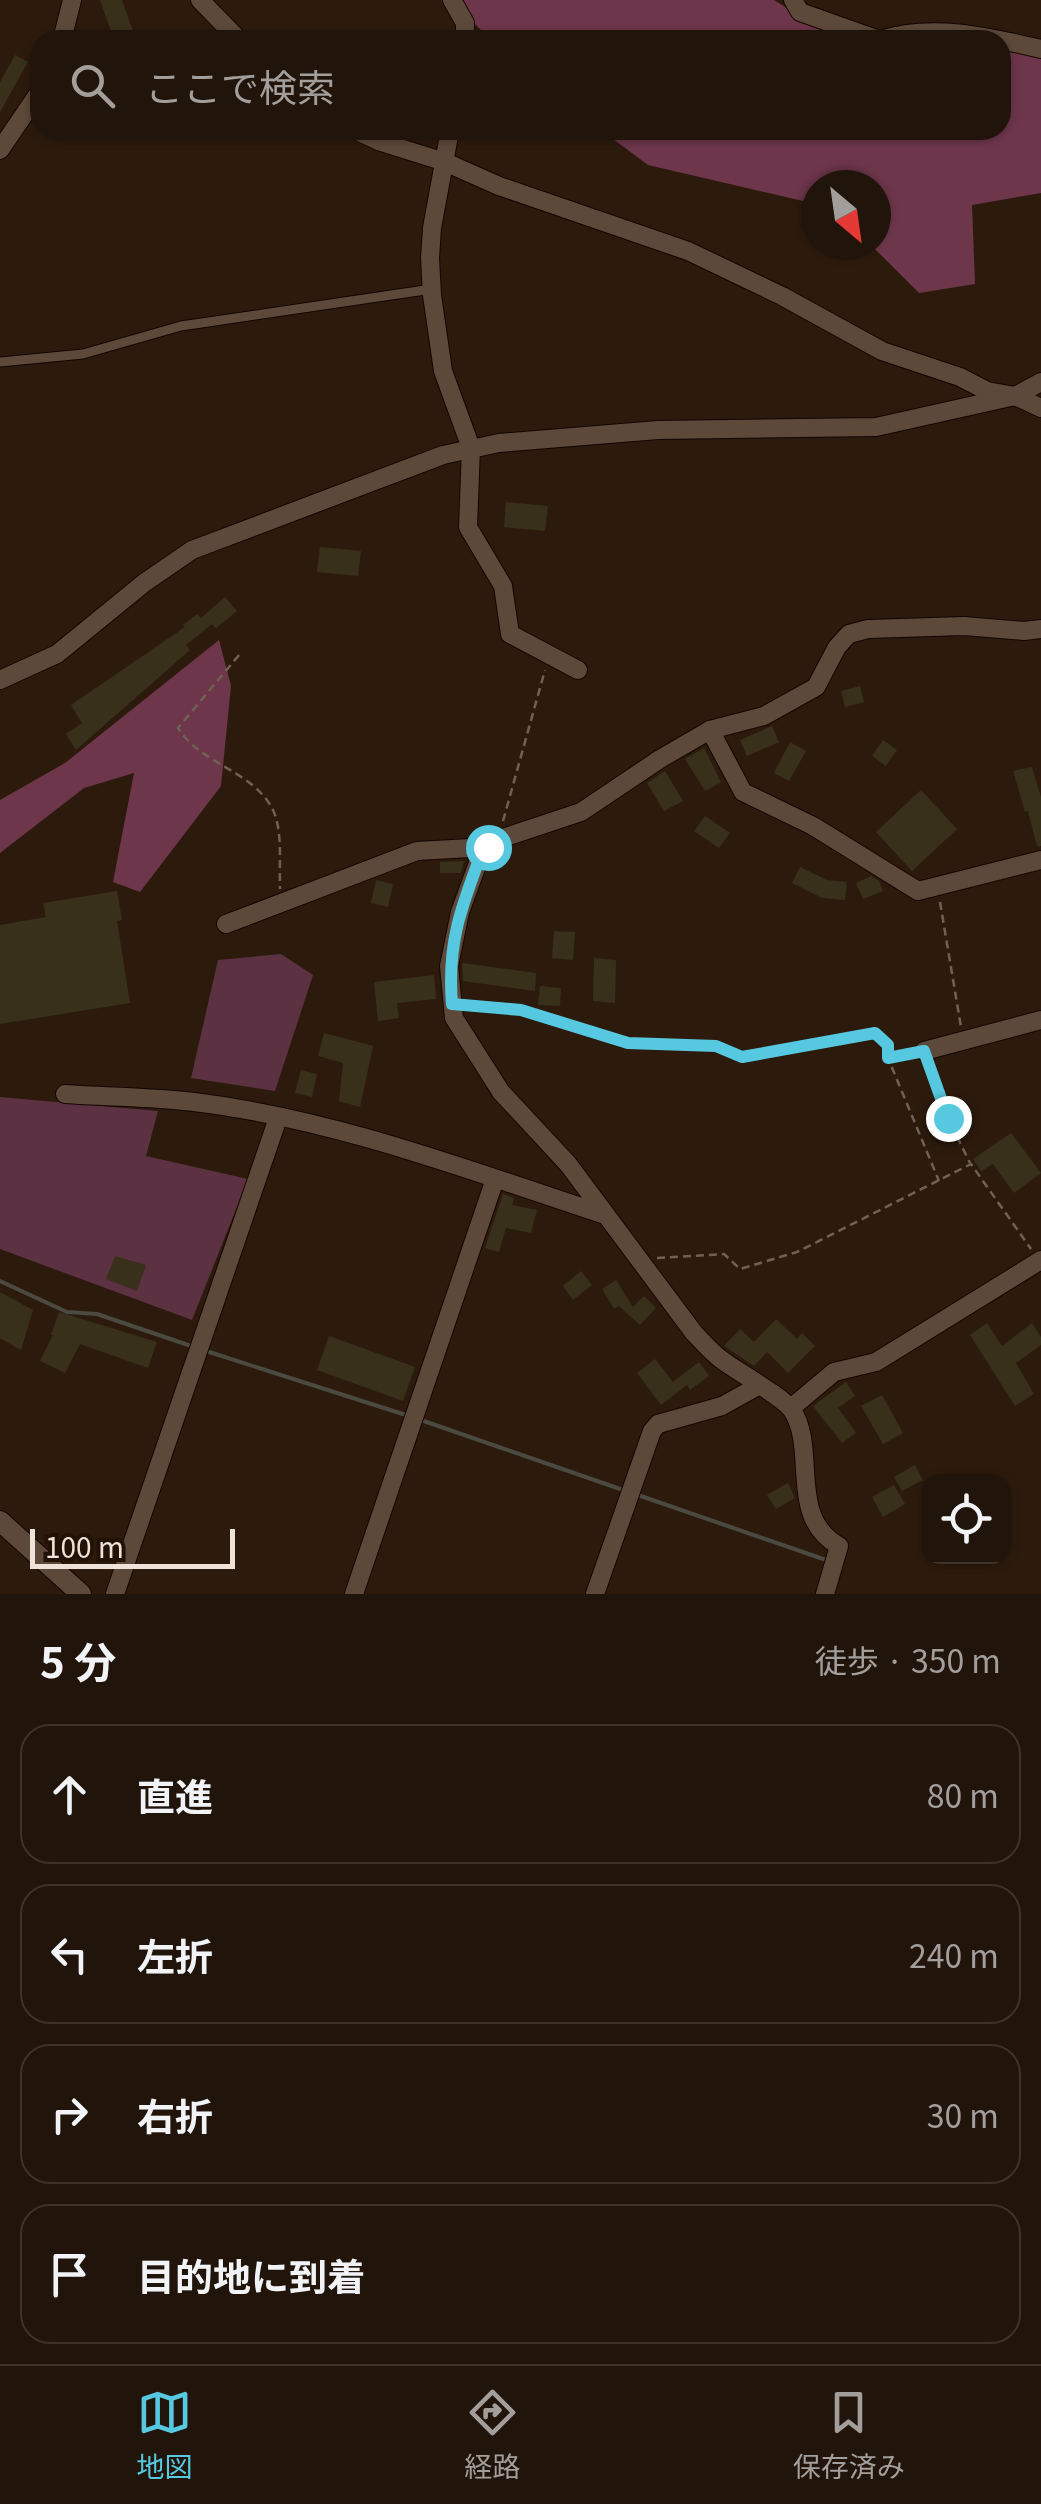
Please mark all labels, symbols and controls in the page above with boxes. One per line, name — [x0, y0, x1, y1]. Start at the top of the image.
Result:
search box — [30, 30, 1011, 140]
icon: search — [65, 58, 120, 113]
text: ここで検索 — [145, 58, 335, 113]
north arrow — [801, 170, 891, 260]
route start — [466, 825, 512, 871]
route end — [926, 1096, 972, 1142]
map controls — [921, 1474, 1011, 1564]
button: locate — [921, 1474, 1011, 1564]
scale bar — [30, 1524, 235, 1568]
text: 100 m — [45, 1526, 124, 1566]
text: 5 分 — [40, 1629, 116, 1690]
text: 徒歩 · 350 m — [815, 1636, 1001, 1682]
icon: ahead — [42, 1767, 97, 1822]
text: 直進 — [137, 1767, 213, 1822]
text: 80 m — [927, 1771, 999, 1817]
icon: left — [42, 1927, 97, 1982]
text: 左折 — [137, 1927, 213, 1982]
text: 240 m — [909, 1931, 999, 1977]
icon: right — [42, 2087, 97, 2142]
text: 右折 — [137, 2087, 213, 2142]
text: 30 m — [927, 2091, 999, 2137]
icon: arrive — [42, 2247, 97, 2302]
text: 目的地に到着 — [137, 2247, 365, 2302]
tab: 地図 — [136, 2385, 192, 2485]
tab: 経路 — [464, 2385, 521, 2485]
tab: 保存済み — [793, 2385, 905, 2485]

